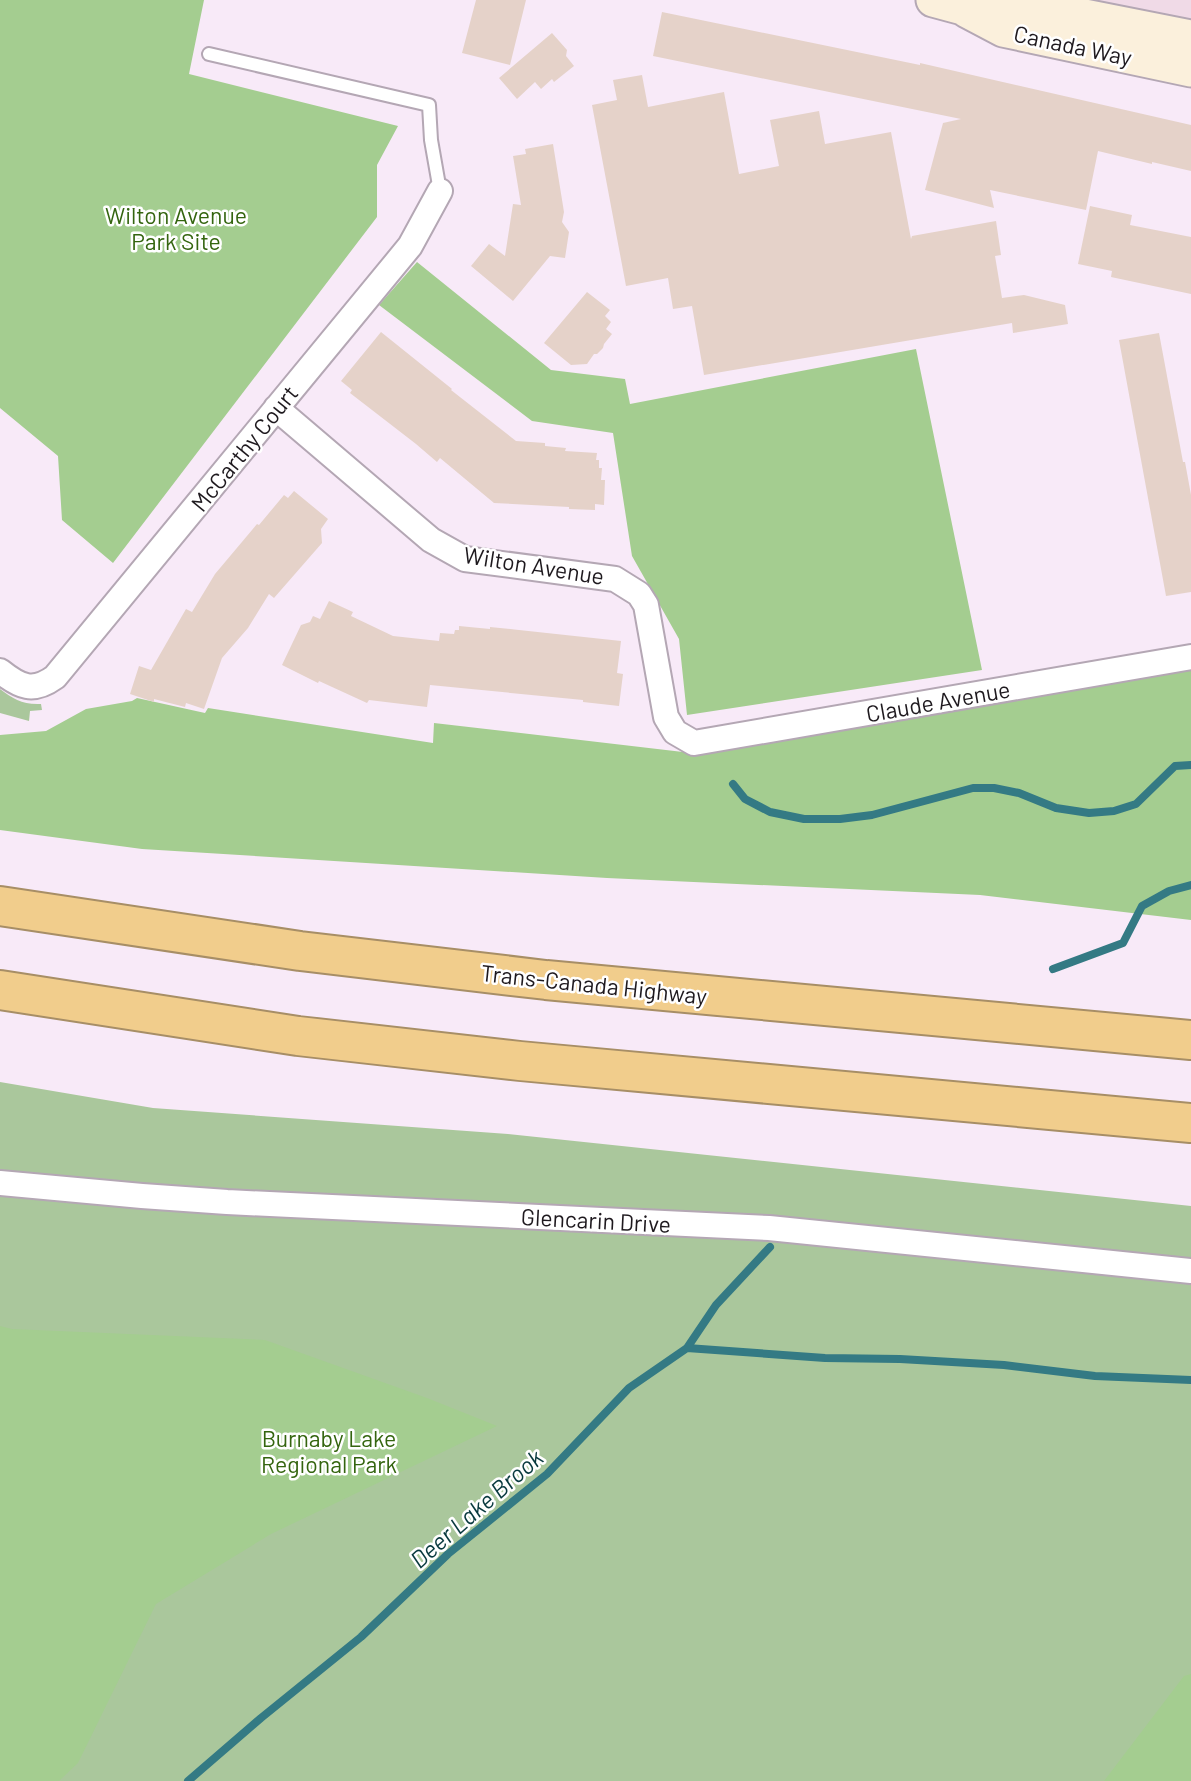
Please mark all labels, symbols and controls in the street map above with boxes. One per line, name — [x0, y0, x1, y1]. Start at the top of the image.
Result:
street label: Canada Way — [1011, 19, 1135, 71]
park label: Wilton Avenue Park Site — [105, 201, 247, 255]
street label: McCarthy Court — [185, 379, 303, 517]
street label: Wilton Avenue — [462, 540, 606, 590]
street label: Claude Avenue — [864, 675, 1012, 727]
street label: Trans-Canada Highway — [480, 958, 709, 1010]
street label: Glencarin Drive — [520, 1202, 672, 1238]
park label: Burnaby Lake Regional Park — [261, 1424, 397, 1478]
water label: Deer Lake Brook — [404, 1442, 549, 1574]

